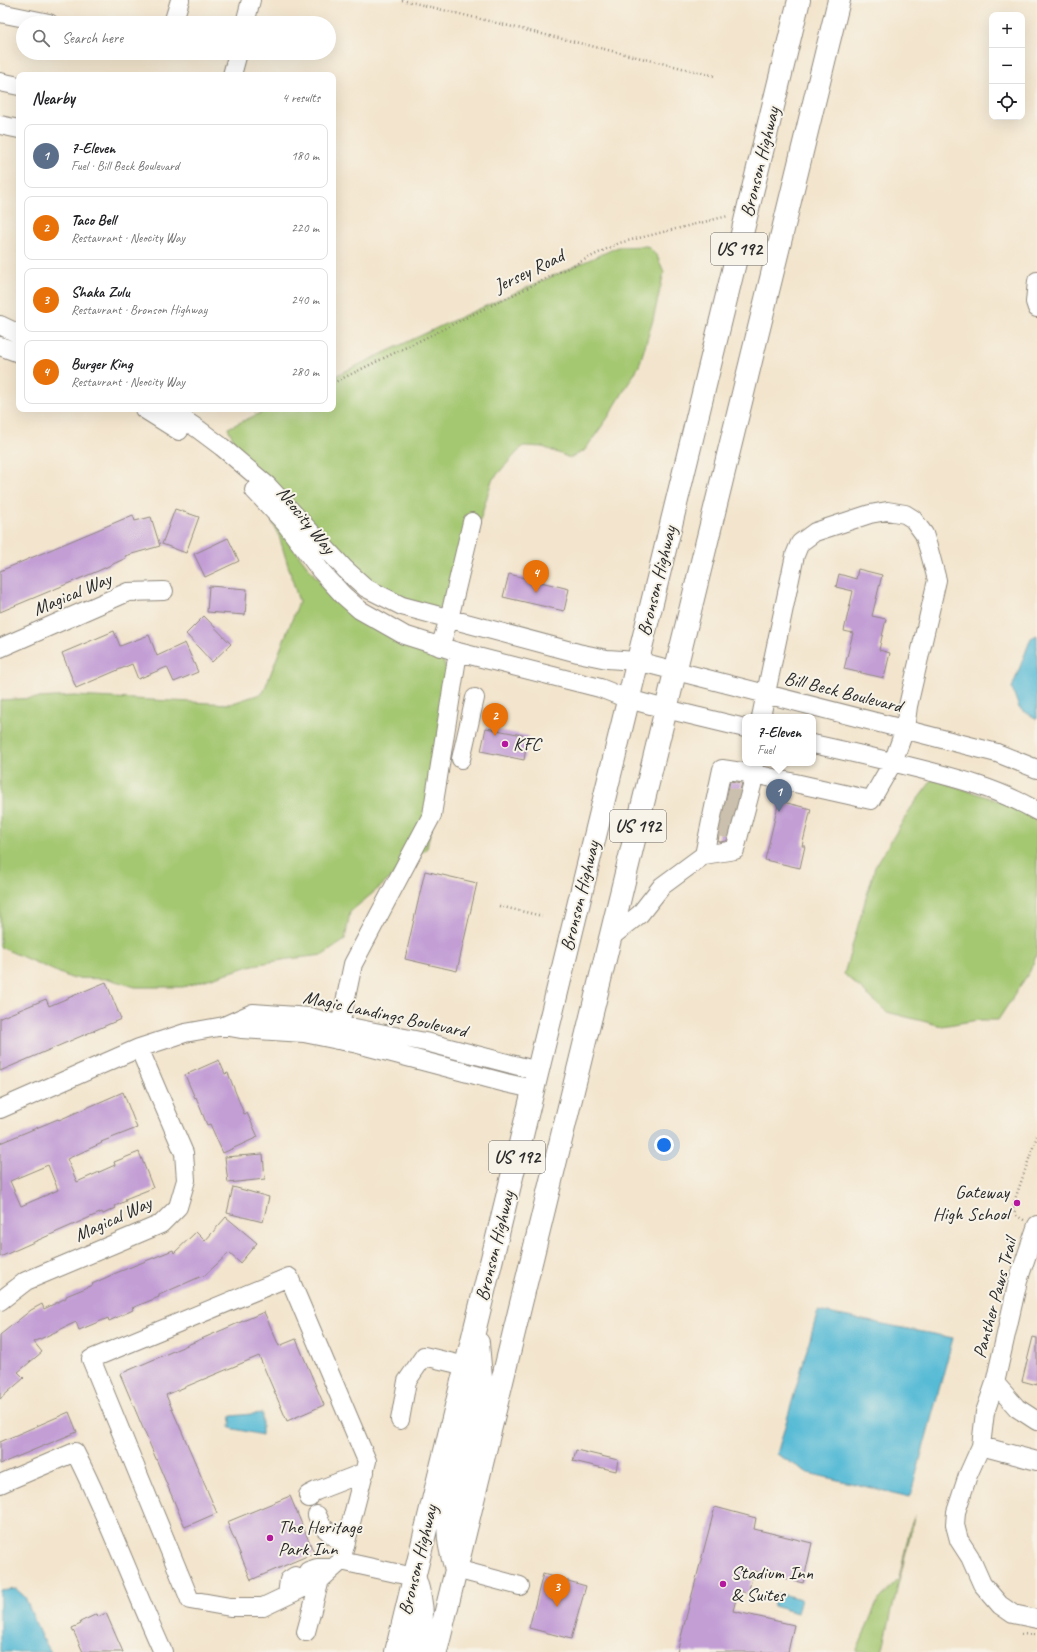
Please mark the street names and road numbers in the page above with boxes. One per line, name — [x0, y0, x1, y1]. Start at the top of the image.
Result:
street label: Bronson Highway — [735, 103, 786, 220]
road number: US 192 — [711, 233, 767, 265]
street label: Jersey Road — [489, 242, 571, 299]
street label: Neocity Way — [271, 481, 342, 560]
street label: Bronson Highway — [632, 522, 683, 639]
street label: Magical Way — [29, 566, 116, 621]
street label: Bill Beck Boulevard — [782, 666, 908, 719]
road number: US 192 — [610, 810, 666, 842]
street label: Bronson Highway — [555, 837, 606, 954]
street label: Magic Landings Boulevard — [301, 985, 472, 1044]
road number: US 192 — [489, 1141, 545, 1173]
street label: Bronson Highway — [470, 1187, 521, 1304]
street label: Magical Way — [70, 1190, 157, 1247]
street label: Panther Paws Trail — [967, 1231, 1024, 1361]
street label: Bronson Highway — [393, 1501, 444, 1618]

